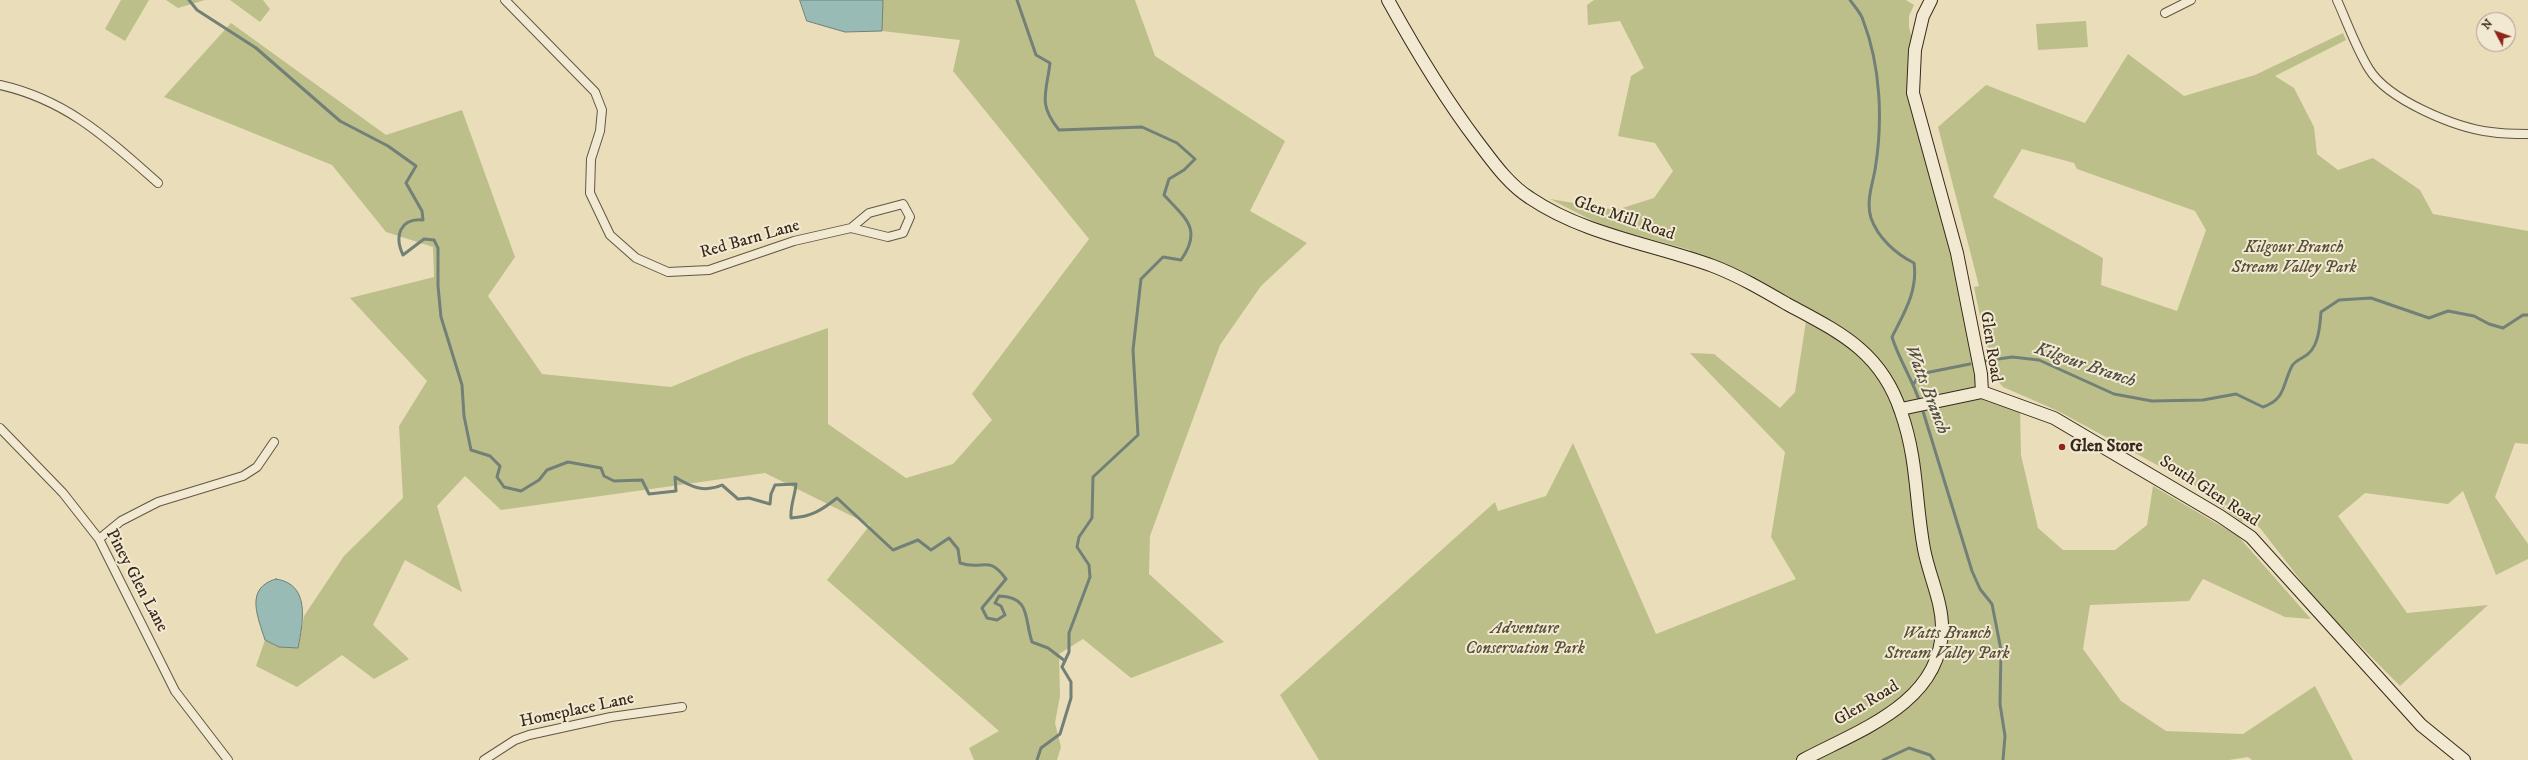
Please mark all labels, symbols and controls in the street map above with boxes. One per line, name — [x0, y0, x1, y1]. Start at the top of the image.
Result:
north arrow — [2476, 12, 2516, 52]
text: N — [2479, 17, 2496, 33]
street label: Glen Mill Road — [1571, 192, 1677, 246]
street label: Red Barn Lane — [698, 216, 802, 264]
park label: Kilgour Branch Stream Valley Park — [2231, 238, 2357, 278]
street label: Glen Road — [1974, 310, 2006, 384]
water label: Kilgour Branch — [2032, 339, 2138, 393]
water label: Watts Branch — [1899, 342, 1953, 438]
place label: Glen Store — [2070, 437, 2142, 457]
marker: Glen Store — [2057, 442, 2067, 452]
street label: South Glen Road — [2155, 452, 2263, 532]
street label: Piney Glen Lane — [100, 526, 172, 636]
park label: Adventure Conservation Park — [1465, 619, 1585, 659]
park label: Watts Branch Stream Valley Park — [1884, 624, 2010, 664]
street label: Glen Road — [1831, 677, 1903, 731]
street label: Homeplace Lane — [518, 689, 636, 733]

